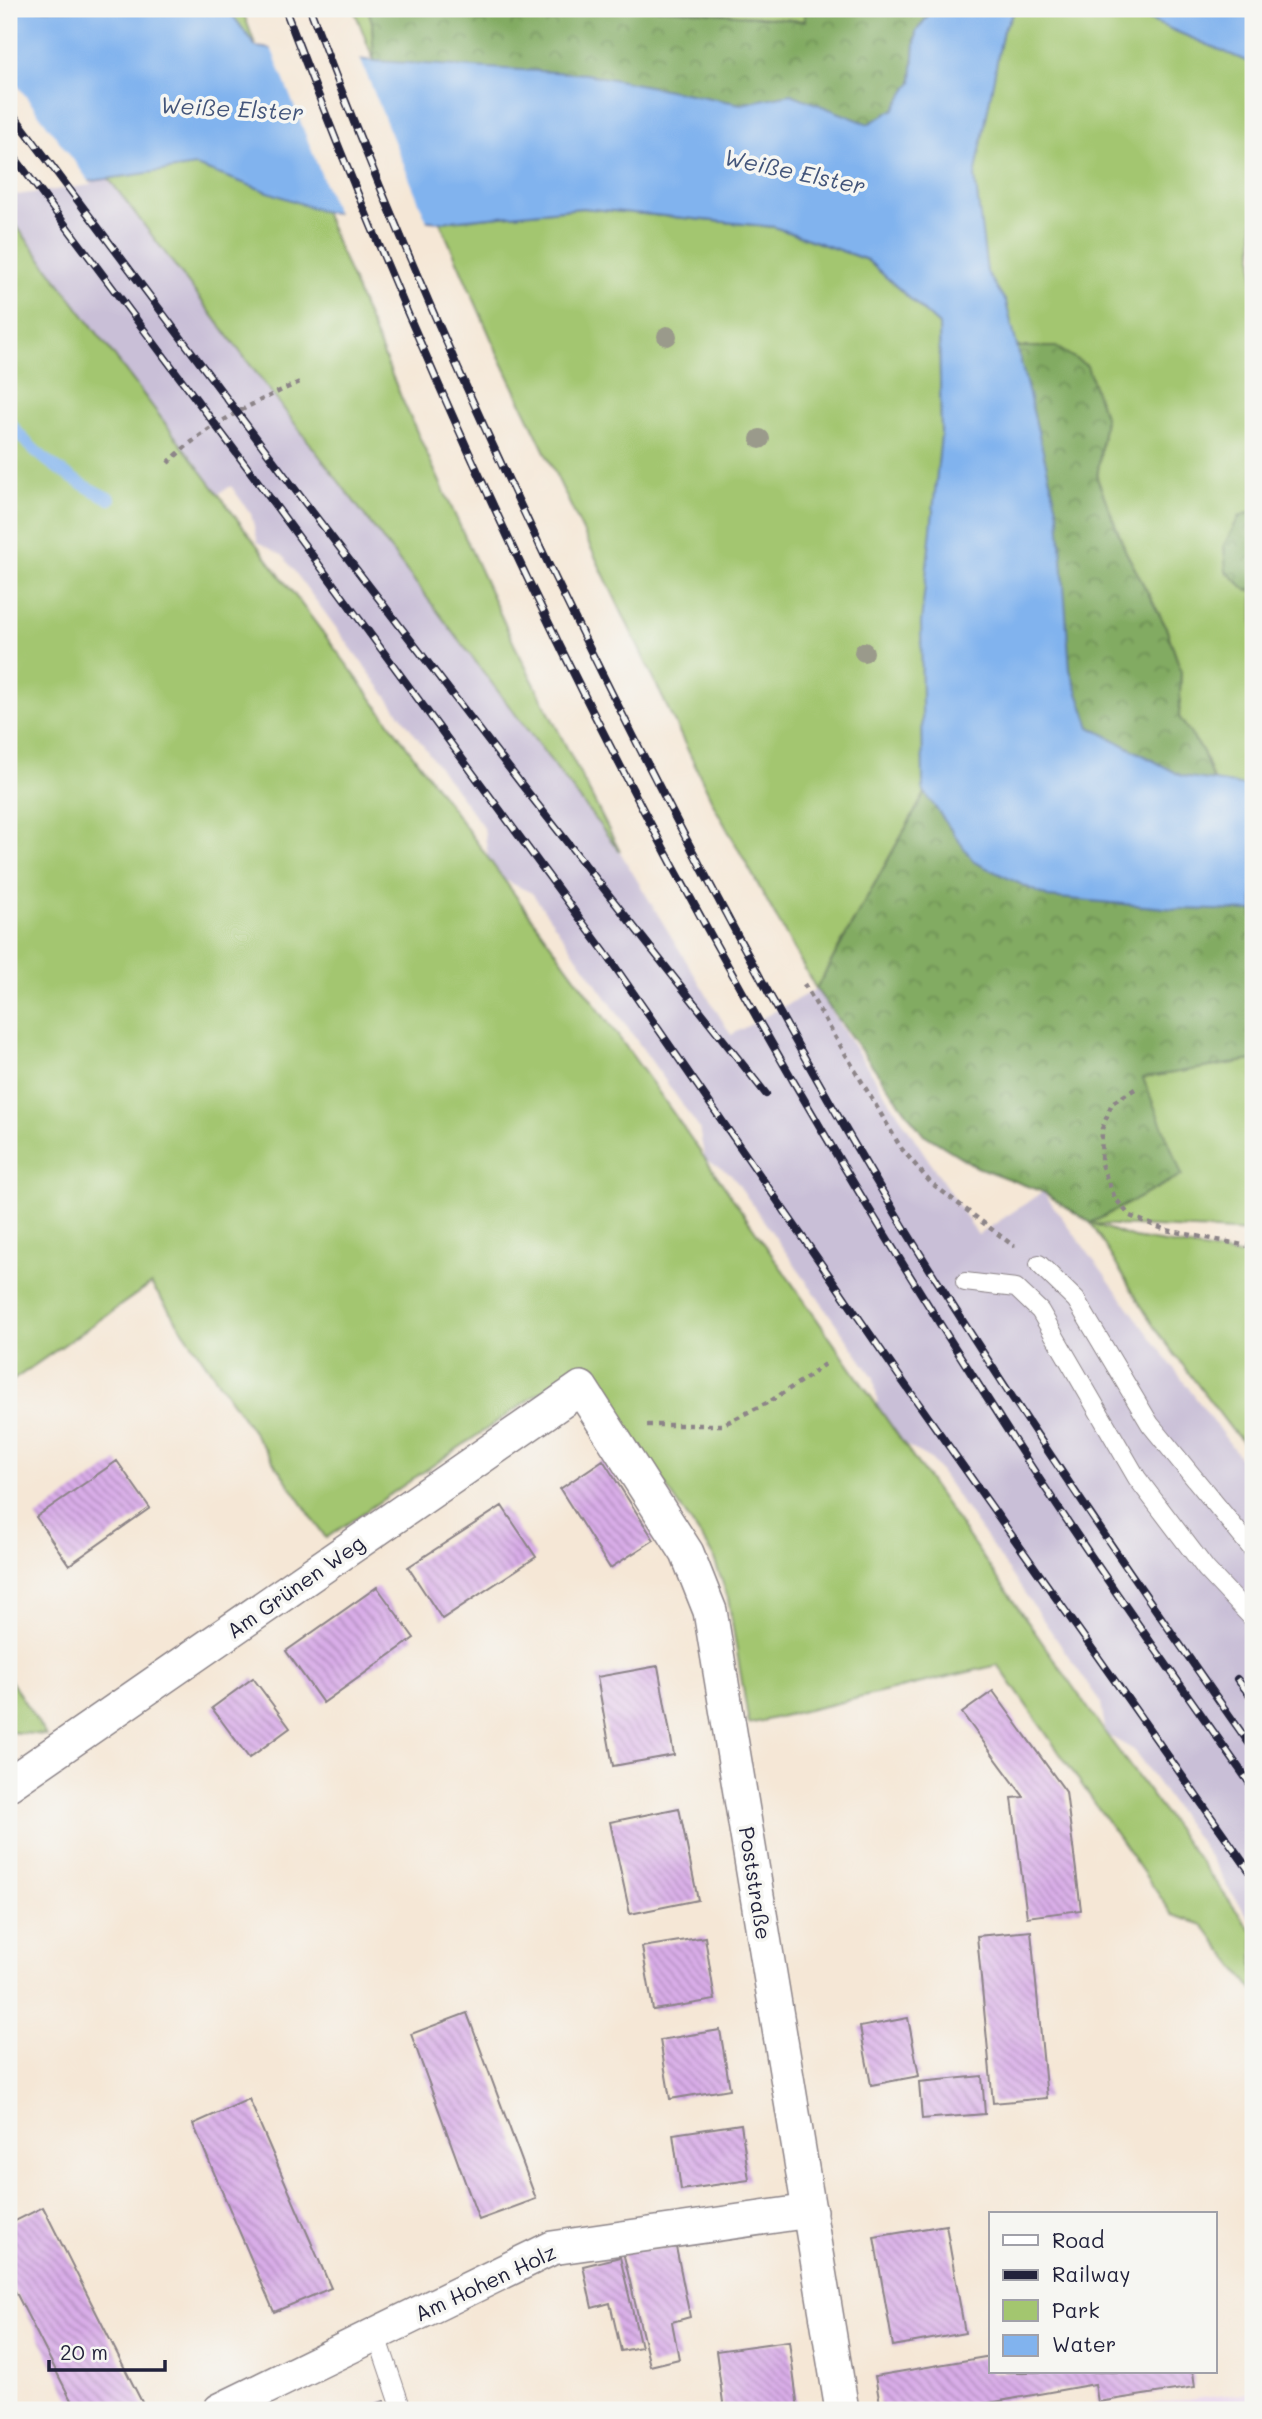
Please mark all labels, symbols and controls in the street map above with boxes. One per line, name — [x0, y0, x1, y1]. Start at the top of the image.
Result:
water label: Weiße Elster — [159, 89, 305, 127]
water label: Weiße Elster — [722, 141, 868, 201]
street label: Am Grünen Weg — [221, 1528, 369, 1644]
street label: Poststraße — [734, 1825, 778, 1941]
legend — [989, 2212, 1216, 2374]
text: Road — [1052, 2226, 1104, 2253]
street label: Am Hohen Holz — [410, 2237, 560, 2327]
text: Railway — [1052, 2260, 1131, 2287]
text: Park — [1052, 2296, 1100, 2323]
scale bar — [49, 2328, 164, 2372]
text: Water — [1052, 2330, 1116, 2357]
text: 20 m — [60, 2338, 108, 2365]

